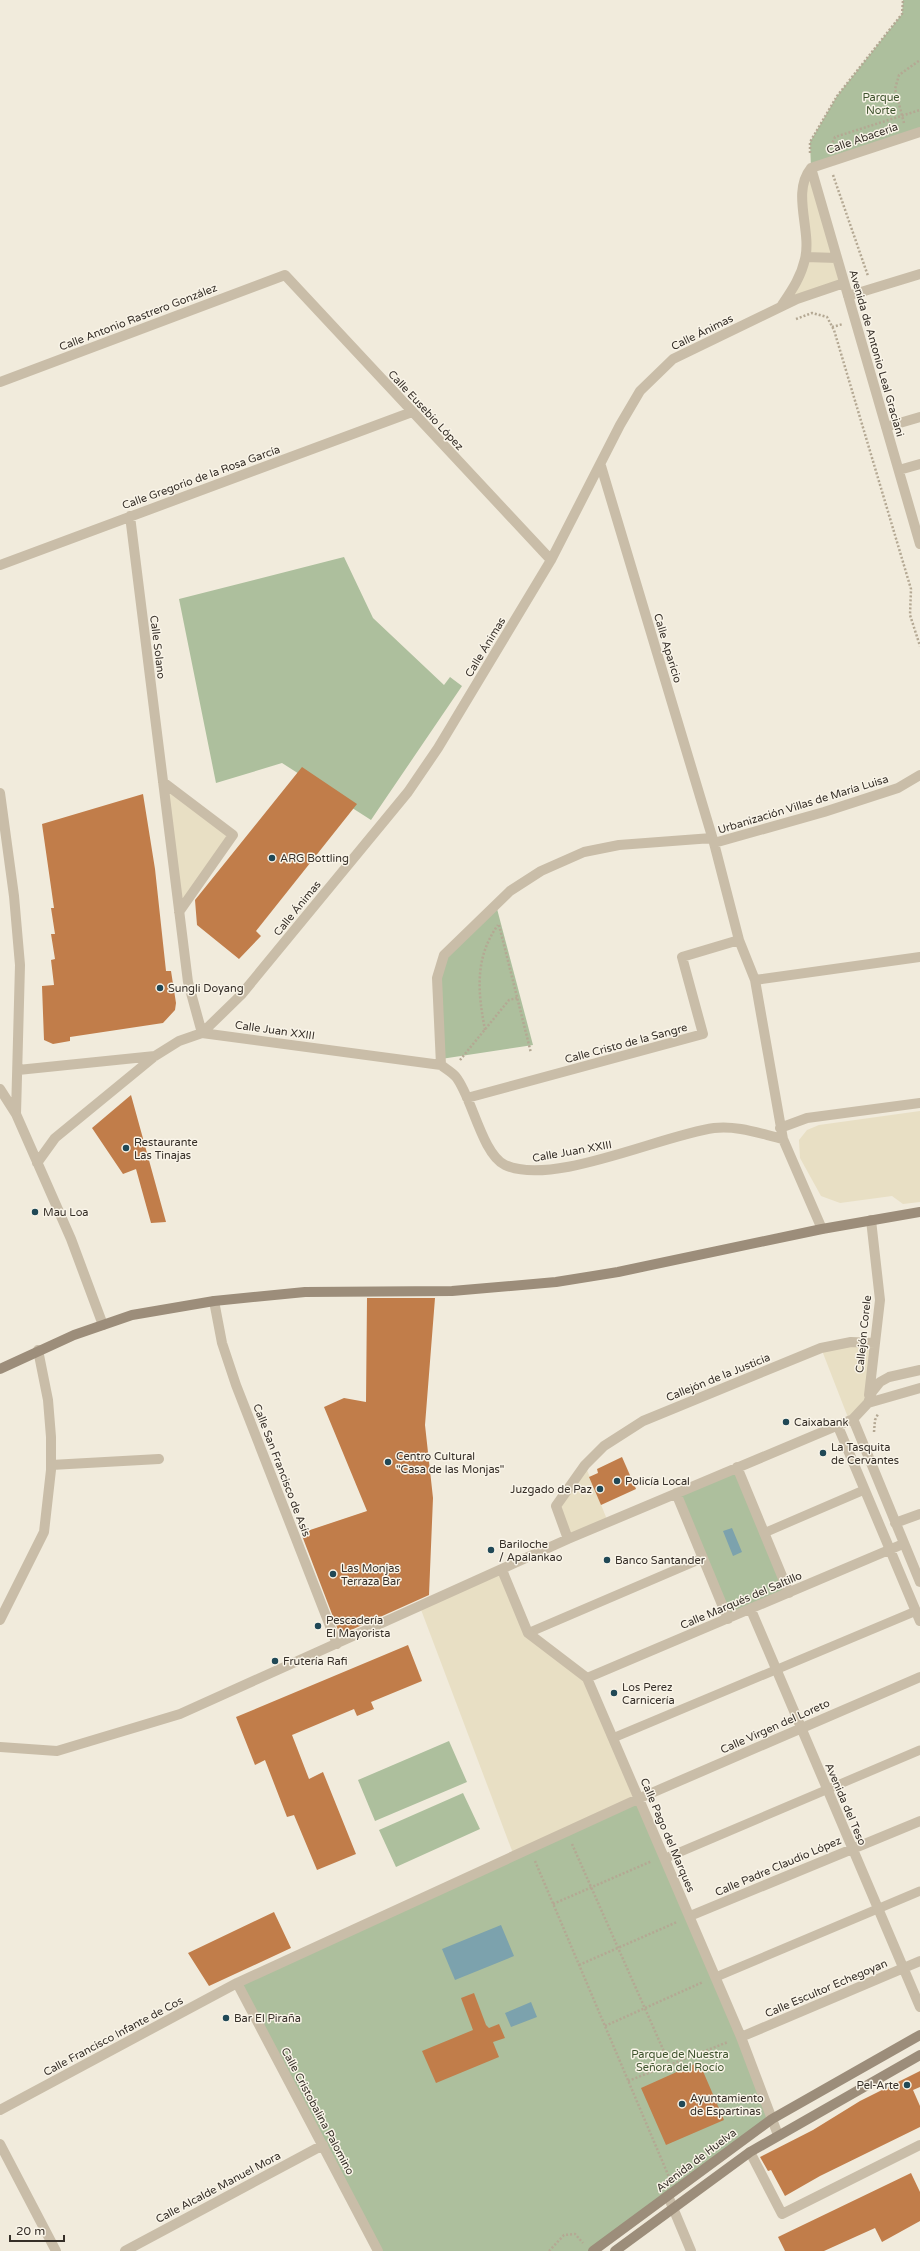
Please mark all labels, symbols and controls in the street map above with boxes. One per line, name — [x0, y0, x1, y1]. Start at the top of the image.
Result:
park label: Parque Norte — [862, 91, 900, 117]
street label: Calle Abacería — [825, 120, 900, 157]
street label: Avenida de Antonio Leal Graciani — [846, 268, 907, 438]
street label: Calle Antonio Rastrero González — [57, 281, 219, 354]
street label: Calle Ánimas — [669, 311, 735, 353]
street label: Calle Eusebio López — [385, 368, 466, 453]
street label: Calle Gregorio de la Rosa García — [120, 443, 282, 512]
street label: Calle Aparicio — [651, 612, 684, 685]
street label: Calle Solano — [147, 614, 168, 680]
street label: Calle Ánimas — [462, 614, 508, 680]
street label: Urbanización Villas de María Luisa — [716, 772, 890, 837]
place label: ARG Bottling — [280, 852, 349, 865]
marker: ARG Bottling — [267, 853, 277, 863]
street label: Calle Ánimas — [270, 877, 324, 939]
place label: Sungli Doyang — [168, 982, 244, 995]
marker: Sungli Doyang — [155, 983, 165, 993]
street label: Calle Juan XXIII — [234, 1018, 316, 1043]
street label: Calle Cristo de la Sangre — [563, 1021, 689, 1066]
place label: Restaurante Las Tinajas — [134, 1136, 198, 1162]
street label: Calle Juan XXIII — [531, 1138, 613, 1165]
marker: Restaurante Las Tinajas — [121, 1143, 131, 1153]
place label: Mau Loa — [43, 1206, 89, 1219]
marker: Mau Loa — [30, 1207, 40, 1217]
street label: Callejón Corele — [853, 1295, 874, 1374]
street label: Callejón de la Justicia — [664, 1351, 772, 1404]
street label: Calle San Francisco de Asís — [250, 1402, 313, 1538]
place label: Caixabank — [794, 1416, 849, 1429]
marker: Caixabank — [781, 1417, 791, 1427]
place label: La Tasquita de Cervantes — [831, 1441, 899, 1467]
marker: La Tasquita de Cervantes — [818, 1448, 828, 1458]
place label: Centro Cultural "Casa de las Monjas" — [396, 1450, 504, 1476]
marker: Centro Cultural "Casa de las Monjas" — [383, 1457, 393, 1467]
place label: Policía Local — [625, 1475, 690, 1488]
marker: Policía Local — [612, 1476, 622, 1486]
place label: Juzgado de Paz — [510, 1483, 593, 1496]
marker: Juzgado de Paz — [595, 1484, 605, 1494]
place label: Bariloche / Apalankao — [499, 1538, 563, 1564]
marker: Bariloche / Apalankao — [486, 1545, 496, 1555]
place label: Banco Santander — [615, 1554, 706, 1567]
marker: Banco Santander — [602, 1555, 612, 1565]
place label: Las Monjas Terraza Bar — [341, 1562, 401, 1588]
marker: Las Monjas Terraza Bar — [328, 1569, 338, 1579]
street label: Calle Marqués del Saltillo — [678, 1569, 804, 1632]
place label: Pescadería El Mayorista — [326, 1614, 390, 1640]
marker: Pescadería El Mayorista — [313, 1621, 323, 1631]
place label: Frutería Rafi — [283, 1655, 348, 1668]
marker: Frutería Rafi — [270, 1656, 280, 1666]
place label: Los Perez Carnicería — [622, 1681, 675, 1707]
marker: Los Perez Carnicería — [609, 1688, 619, 1698]
street label: Calle Virgen del Loreto — [719, 1696, 832, 1756]
street label: Avenida del Teso — [822, 1761, 869, 1848]
street label: Calle Pago del Marques — [638, 1776, 698, 1894]
street label: Calle Padre Claudio López — [713, 1834, 844, 1899]
street label: Calle Escultor Echegoyan — [763, 1957, 889, 2020]
street label: Calle Francisco Infante de Cos — [41, 1994, 185, 2079]
place label: Bar El Piraña — [234, 2012, 301, 2025]
marker: Bar El Piraña — [221, 2013, 231, 2023]
street label: Calle Cristobalina Palomino — [278, 2045, 357, 2177]
park label: Parque de Nuestra Señora del Rocío — [631, 2048, 729, 2074]
place label: Pel-Arte — [856, 2079, 899, 2092]
marker: Pel-Arte — [902, 2080, 912, 2090]
place label: Ayuntamiento de Espartinas — [690, 2092, 764, 2118]
marker: Ayuntamiento de Espartinas — [677, 2099, 687, 2109]
street label: Avenida de Huelva — [654, 2126, 739, 2195]
street label: Calle Alcalde Manuel Mora — [154, 2149, 283, 2226]
scale bar — [10, 2217, 64, 2243]
text: 20 m — [16, 2224, 45, 2238]

